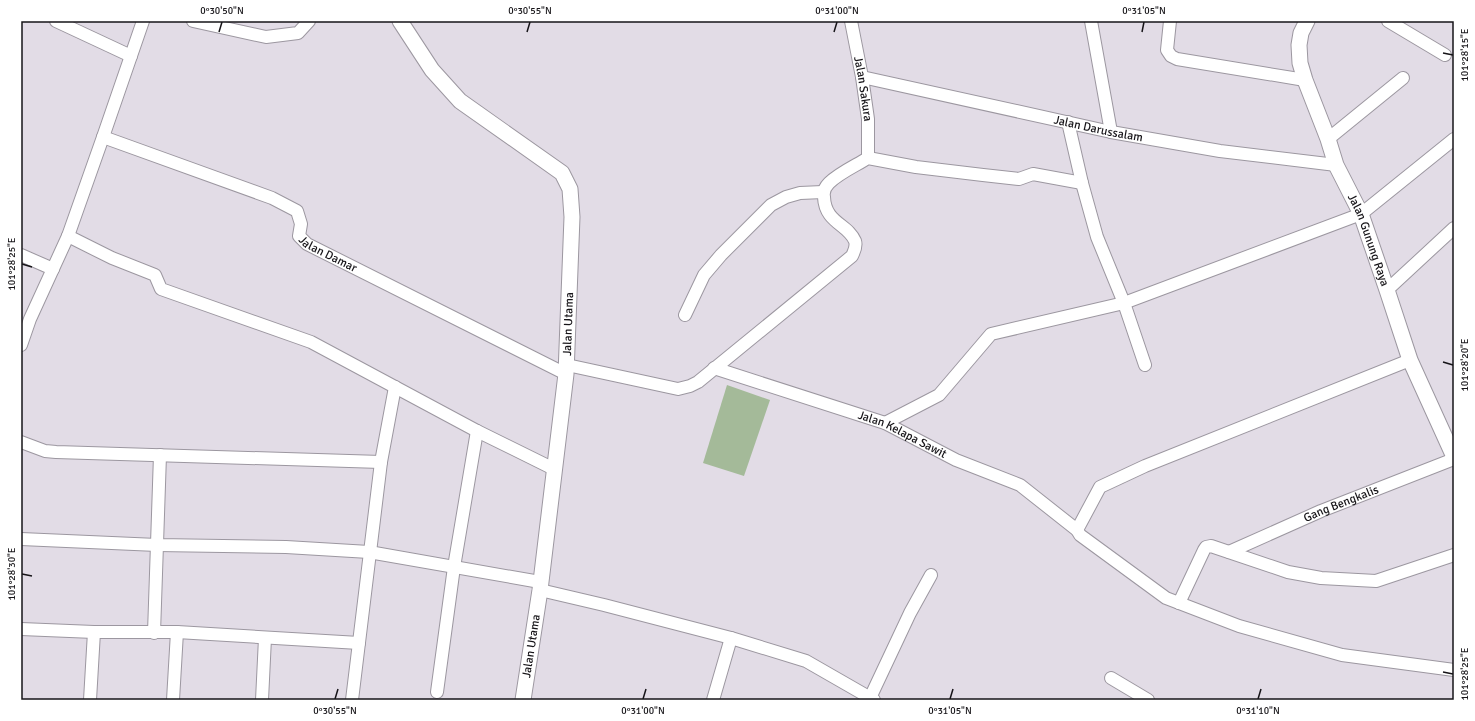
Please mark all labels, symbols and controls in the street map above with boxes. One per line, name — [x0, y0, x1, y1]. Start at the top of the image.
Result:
text: 0°30'50"N — [200, 5, 244, 17]
text: 0°30'55"N — [508, 5, 552, 17]
text: 0°31'00"N — [815, 5, 859, 17]
text: 0°31'05"N — [1122, 5, 1166, 17]
text: 101°28'15"E — [1459, 28, 1471, 82]
street label: Jalan Sakura — [850, 55, 875, 122]
street label: Jalan Darussalam — [1052, 113, 1144, 145]
street label: Jalan Gunung Raya — [1344, 192, 1392, 288]
street label: Jalan Damar — [295, 233, 360, 276]
text: 101°28'25"E — [6, 237, 18, 291]
street label: Jalan Utama — [560, 292, 577, 356]
text: 101°28'20"E — [1459, 338, 1471, 392]
street label: Jalan Kelapa Sawit — [856, 408, 949, 462]
street label: Gang Bengkalis — [1301, 482, 1381, 526]
text: 101°28'30"E — [6, 547, 18, 601]
street label: Jalan Utama — [519, 613, 544, 679]
text: 101°28'25"E — [1459, 647, 1471, 701]
text: 0°30'55"N — [313, 705, 357, 717]
text: 0°31'00"N — [621, 705, 665, 717]
text: 0°31'05"N — [928, 705, 972, 717]
text: 0°31'10"N — [1236, 705, 1280, 717]

